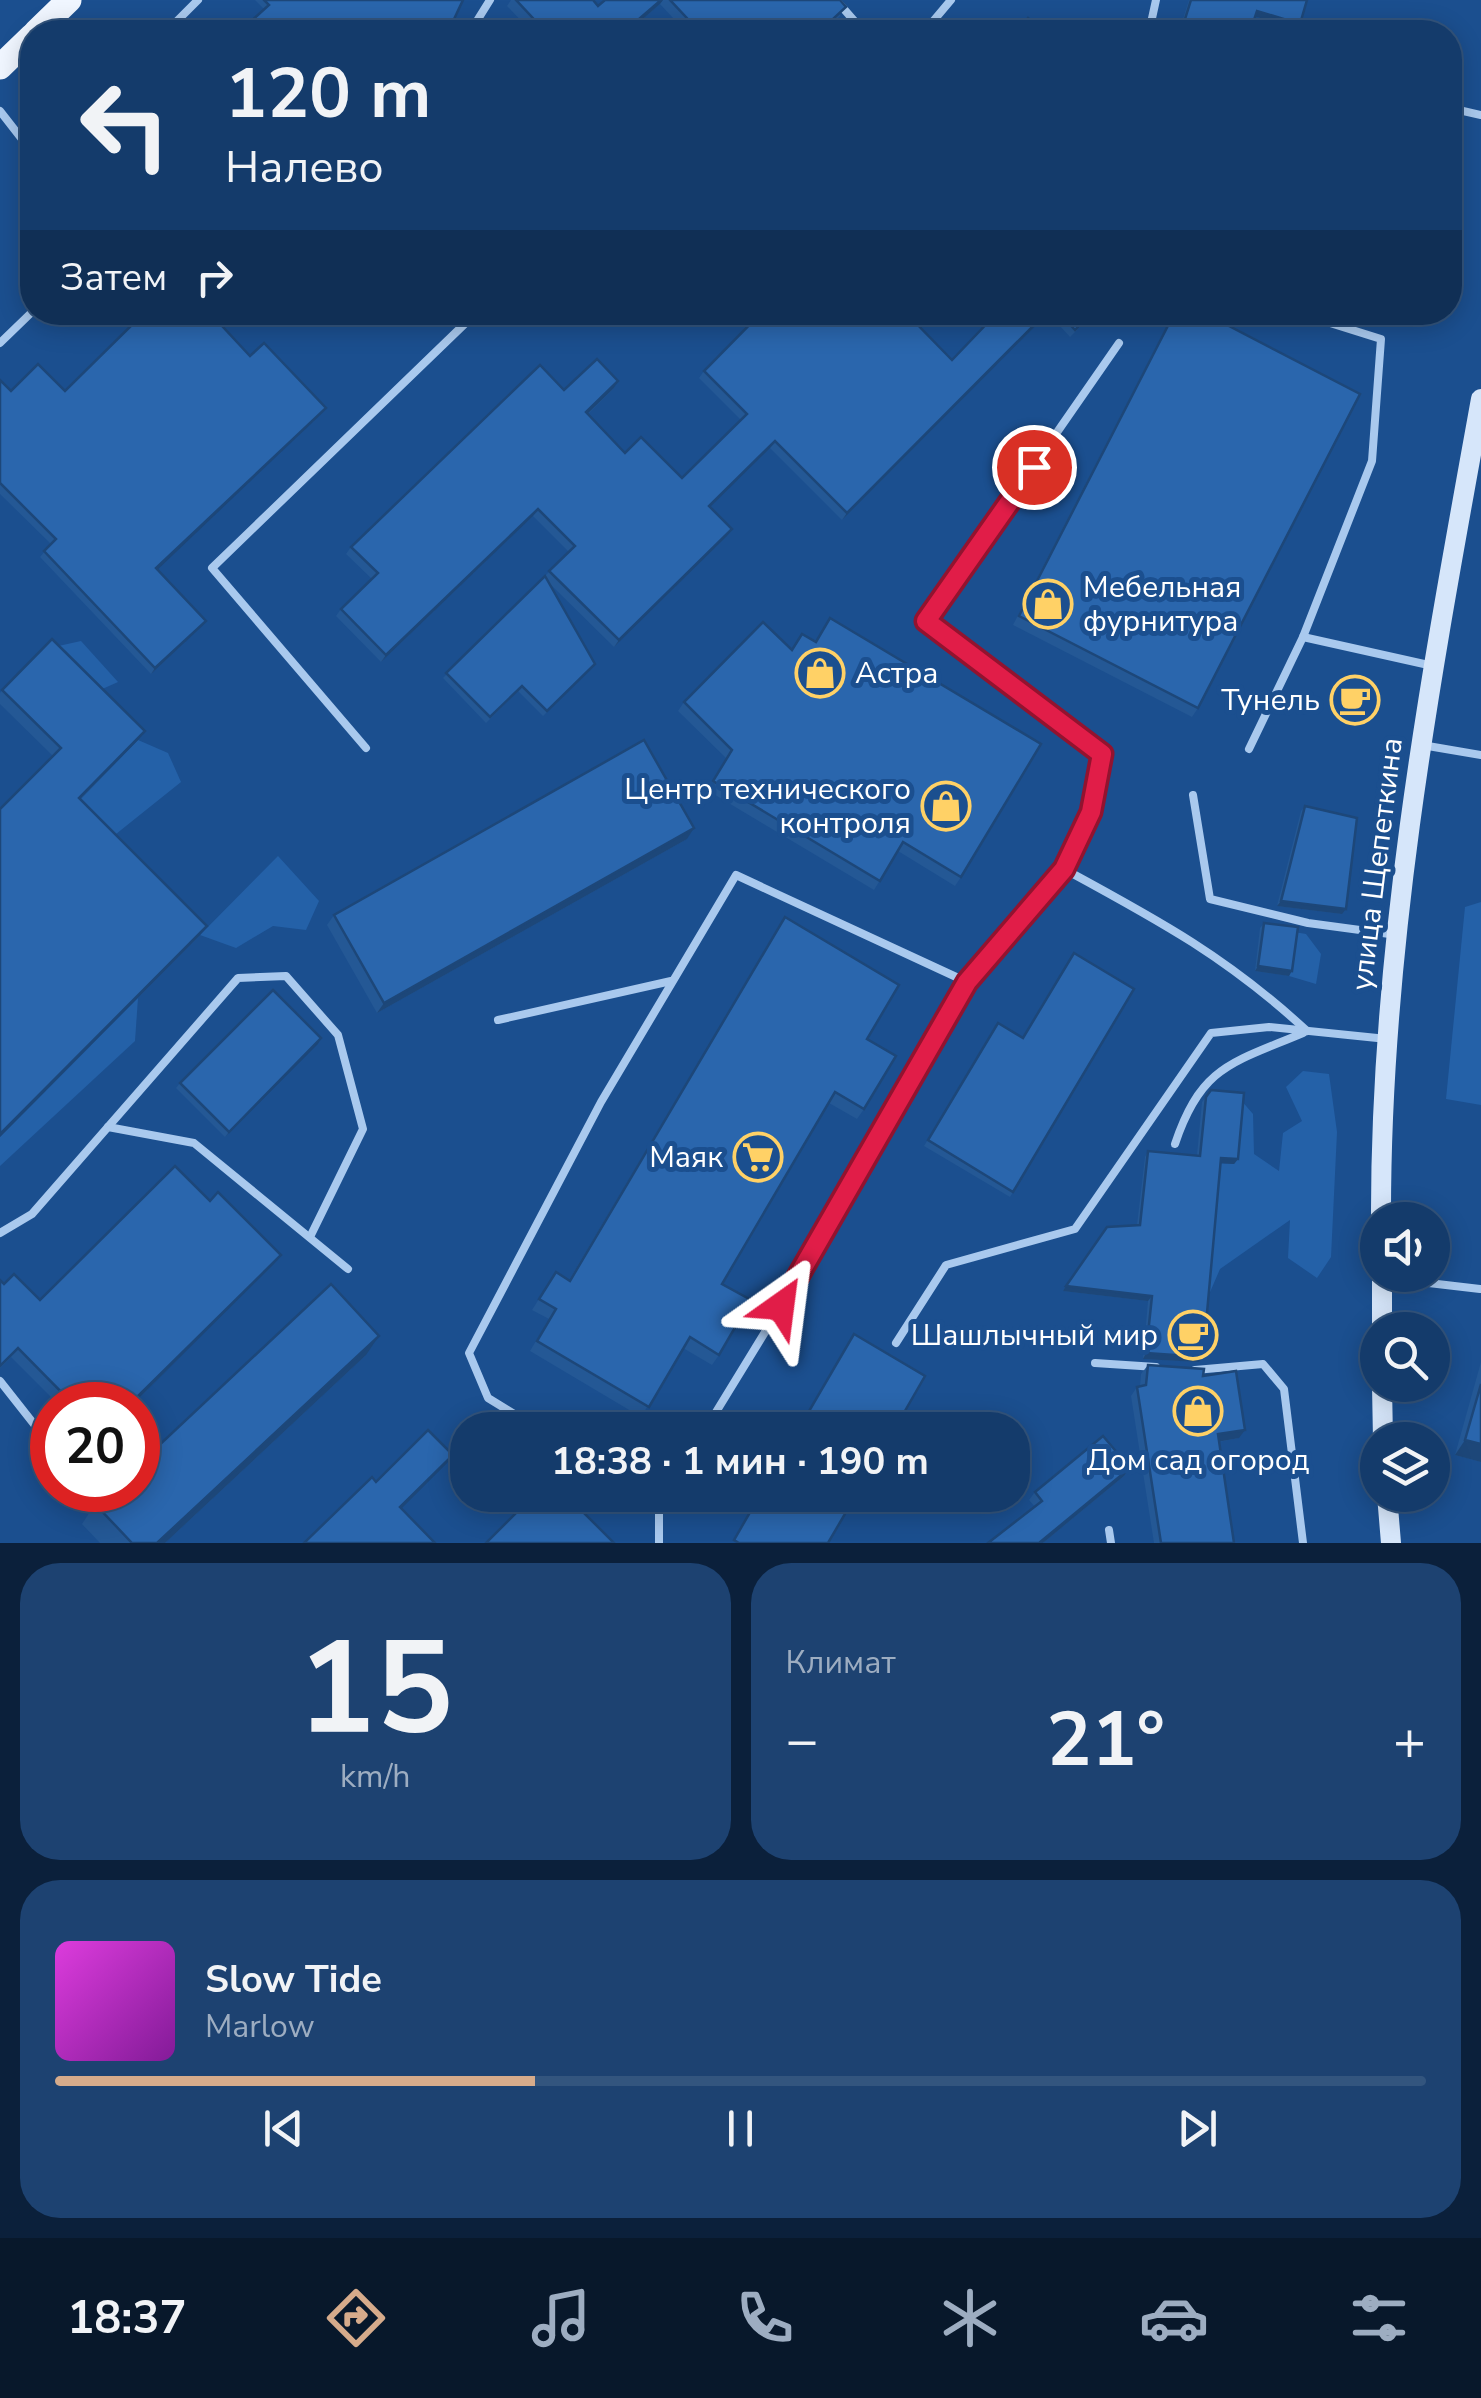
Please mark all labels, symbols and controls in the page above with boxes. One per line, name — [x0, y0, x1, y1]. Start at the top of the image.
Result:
text: 120 m — [225, 46, 431, 142]
icon: left — [60, 60, 190, 190]
text: Налево — [225, 137, 384, 198]
icon: right — [187, 250, 242, 305]
text: Затем — [60, 252, 167, 303]
pin — [992, 425, 1077, 510]
icon: arrive — [1007, 440, 1062, 495]
place label: Мебельная фурнитура — [1083, 567, 1241, 642]
shop icon: Мебельная фурнитура — [1022, 578, 1074, 630]
shop icon: Астра — [794, 647, 846, 699]
place label: Астра — [855, 653, 938, 694]
cafe icon: Тунель — [1329, 674, 1381, 726]
place label: Тунель — [1221, 680, 1320, 721]
street label: улица Щепеткина — [1341, 735, 1413, 993]
place label: Центр технического контроля — [624, 769, 911, 844]
shop icon: Центр технического контроля — [920, 780, 972, 832]
supermarket icon: Маяк — [732, 1131, 784, 1183]
place label: Маяк — [649, 1137, 723, 1178]
map controls — [1360, 1202, 1450, 1512]
button: sound — [1360, 1202, 1450, 1292]
position arrow — [729, 1254, 833, 1358]
cafe icon: Шашлычный мир — [1167, 1309, 1219, 1361]
button: search — [1360, 1312, 1450, 1402]
place label: Шашлычный мир — [911, 1315, 1158, 1356]
speed limit sign: 20 — [30, 1382, 160, 1512]
shop icon: Дом сад огород — [1172, 1385, 1224, 1437]
button: layers — [1360, 1422, 1450, 1512]
text: 18:38 · 1 мин · 190 m — [551, 1436, 929, 1487]
place label: Дом сад огород — [1086, 1440, 1310, 1481]
text: 15 — [297, 1601, 453, 1778]
text: Климат — [786, 1641, 896, 1684]
text: 21° — [1047, 1689, 1165, 1791]
text: − — [786, 1703, 819, 1778]
text: + — [1393, 1703, 1426, 1778]
text: km/h — [340, 1755, 411, 1798]
text: Slow Tide — [205, 1954, 382, 2005]
text: Marlow — [205, 2005, 315, 2048]
icon: previous — [256, 2101, 311, 2156]
icon: pause — [713, 2101, 768, 2156]
icon: next — [1170, 2101, 1225, 2156]
icon: directions — [321, 2283, 391, 2353]
icon: music — [526, 2283, 596, 2353]
icon: phone — [730, 2283, 800, 2353]
icon: climate — [935, 2283, 1005, 2353]
icon: car — [1139, 2283, 1209, 2353]
icon: filters — [1344, 2283, 1414, 2353]
text: 18:37 — [67, 2288, 186, 2349]

